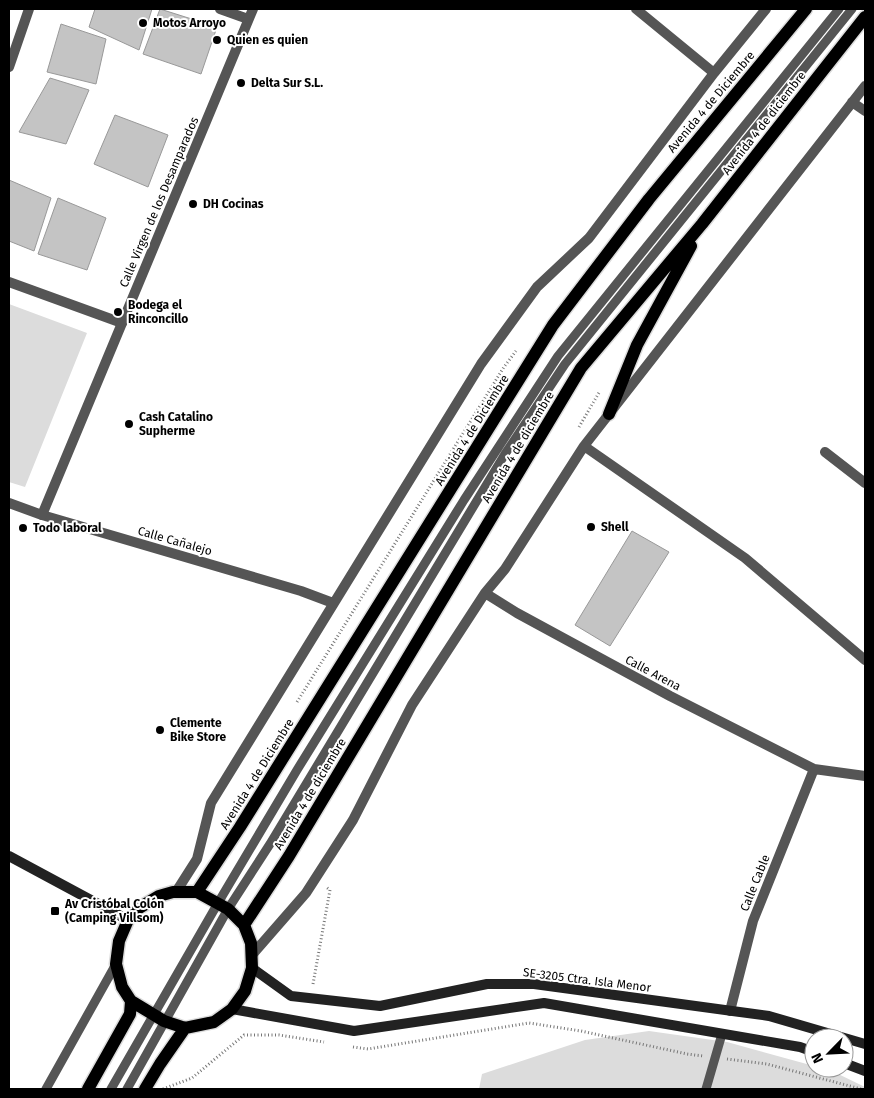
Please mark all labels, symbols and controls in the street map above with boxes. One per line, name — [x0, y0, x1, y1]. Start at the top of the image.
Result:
place label: Motos Arroyo — [153, 16, 226, 30]
marker: Motos Arroyo — [137, 17, 149, 29]
place label: Quien es quien — [227, 33, 308, 47]
marker: Quien es quien — [211, 34, 223, 46]
street label: Avenida 4 de Diciembre — [664, 48, 758, 156]
street label: Avenida 4 de diciembre — [719, 68, 809, 178]
place label: Delta Sur S.L. — [251, 76, 323, 90]
marker: Delta Sur S.L. — [235, 77, 247, 89]
street label: Calle Virgen de los Desamparados — [117, 114, 201, 289]
place label: DH Cocinas — [203, 197, 264, 211]
marker: DH Cocinas — [187, 198, 199, 210]
place label: Bodega el Rinconcillo — [128, 298, 188, 326]
marker: Bodega el Rinconcillo — [112, 306, 124, 318]
street label: Avenida 4 de Diciembre — [432, 372, 512, 488]
street label: Avenida 4 de diciembre — [479, 389, 557, 505]
place label: Cash Catalino Supherme — [139, 410, 213, 438]
marker: Cash Catalino Supherme — [123, 418, 135, 430]
place label: Shell — [601, 520, 629, 534]
place label: Todo laboral — [33, 521, 102, 535]
marker: Shell — [585, 521, 597, 533]
marker: Todo laboral — [17, 522, 29, 534]
street label: Calle Cañalejo — [136, 524, 214, 558]
street label: Calle Arena — [623, 653, 683, 693]
place label: Clemente Bike Store — [170, 716, 226, 744]
street label: Avenida 4 de Diciembre — [217, 716, 297, 832]
marker: Clemente Bike Store — [154, 724, 166, 736]
street label: Avenida 4 de diciembre — [271, 736, 349, 852]
street label: Calle Cable — [737, 853, 773, 913]
place label: Av Cristóbal Colón (Camping Villsom) — [64, 897, 164, 925]
marker: Av Cristóbal Colón (Camping Villsom) — [49, 905, 61, 917]
street label: SE-3205 Ctra. Isla Menor — [522, 965, 652, 995]
north arrow — [804, 1028, 854, 1078]
text: N — [808, 1050, 827, 1066]

